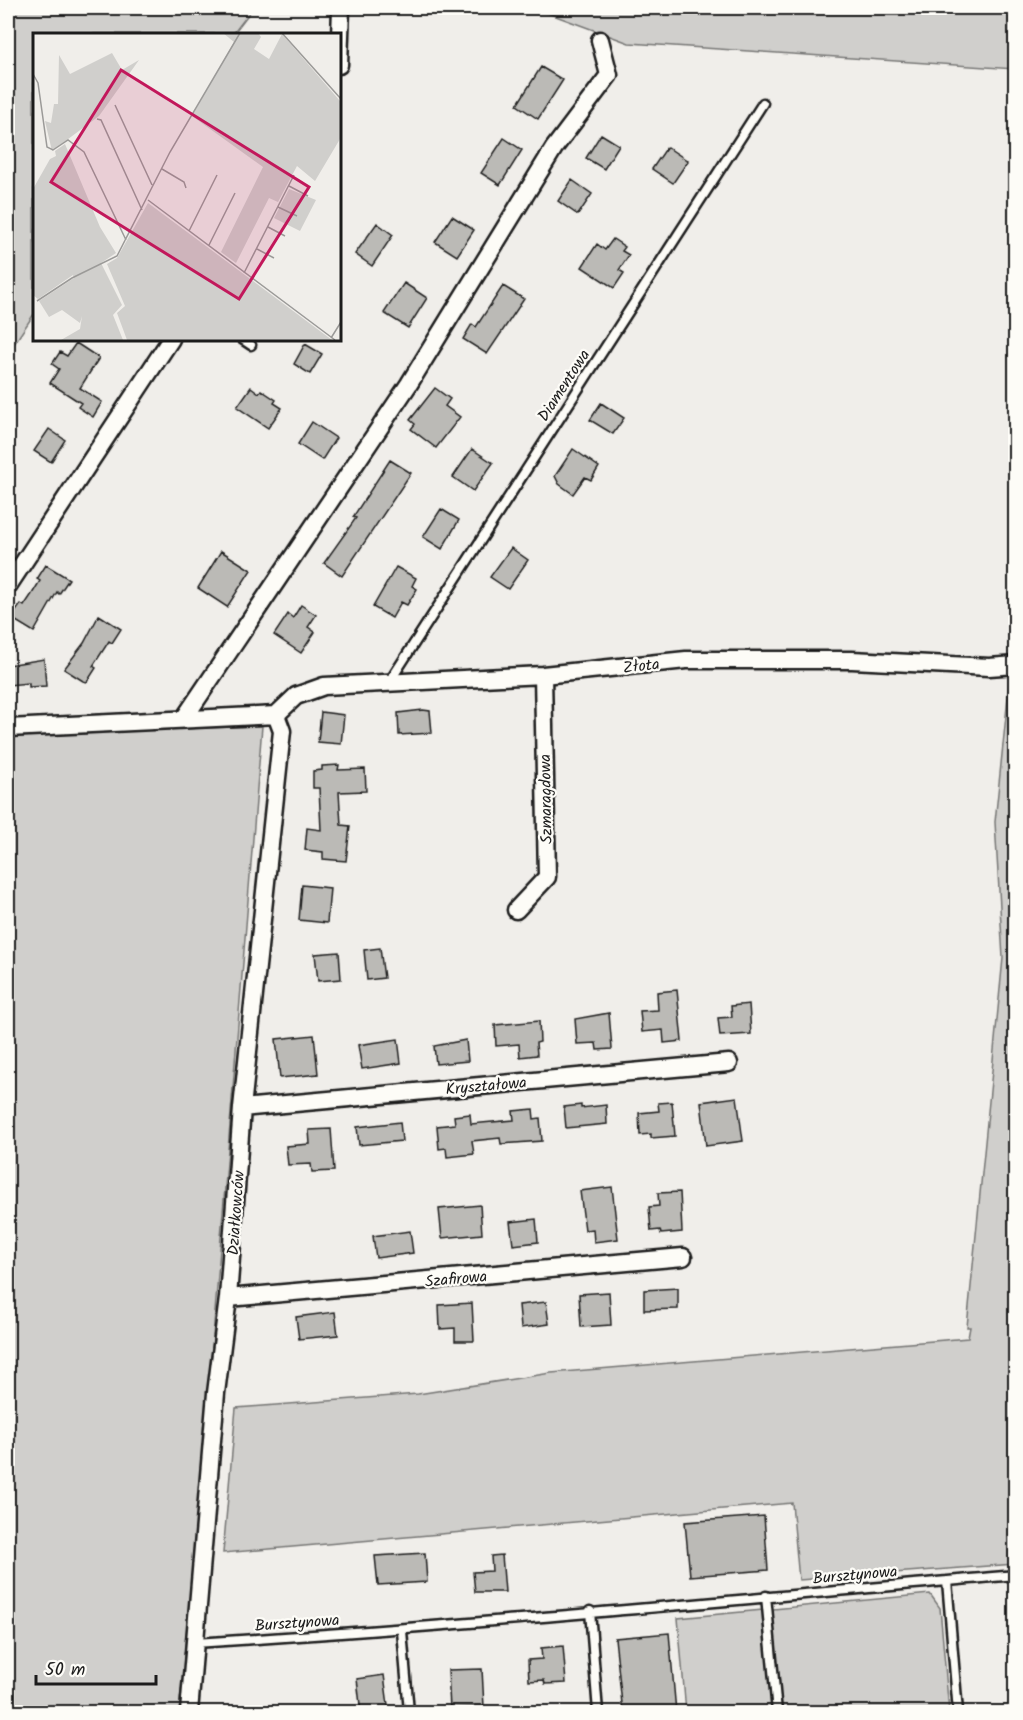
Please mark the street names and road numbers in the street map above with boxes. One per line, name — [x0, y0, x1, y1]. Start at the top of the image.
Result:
street label: Diamentowa — [531, 345, 597, 427]
street label: Złota — [622, 652, 661, 681]
street label: Szmaragdowa — [533, 754, 560, 844]
street label: Kryształowa — [445, 1071, 528, 1102]
street label: Działkowców — [221, 1170, 252, 1256]
street label: Szafirowa — [424, 1264, 488, 1295]
street label: Bursztynowa — [812, 1559, 898, 1592]
street label: Bursztynowa — [254, 1608, 340, 1639]

